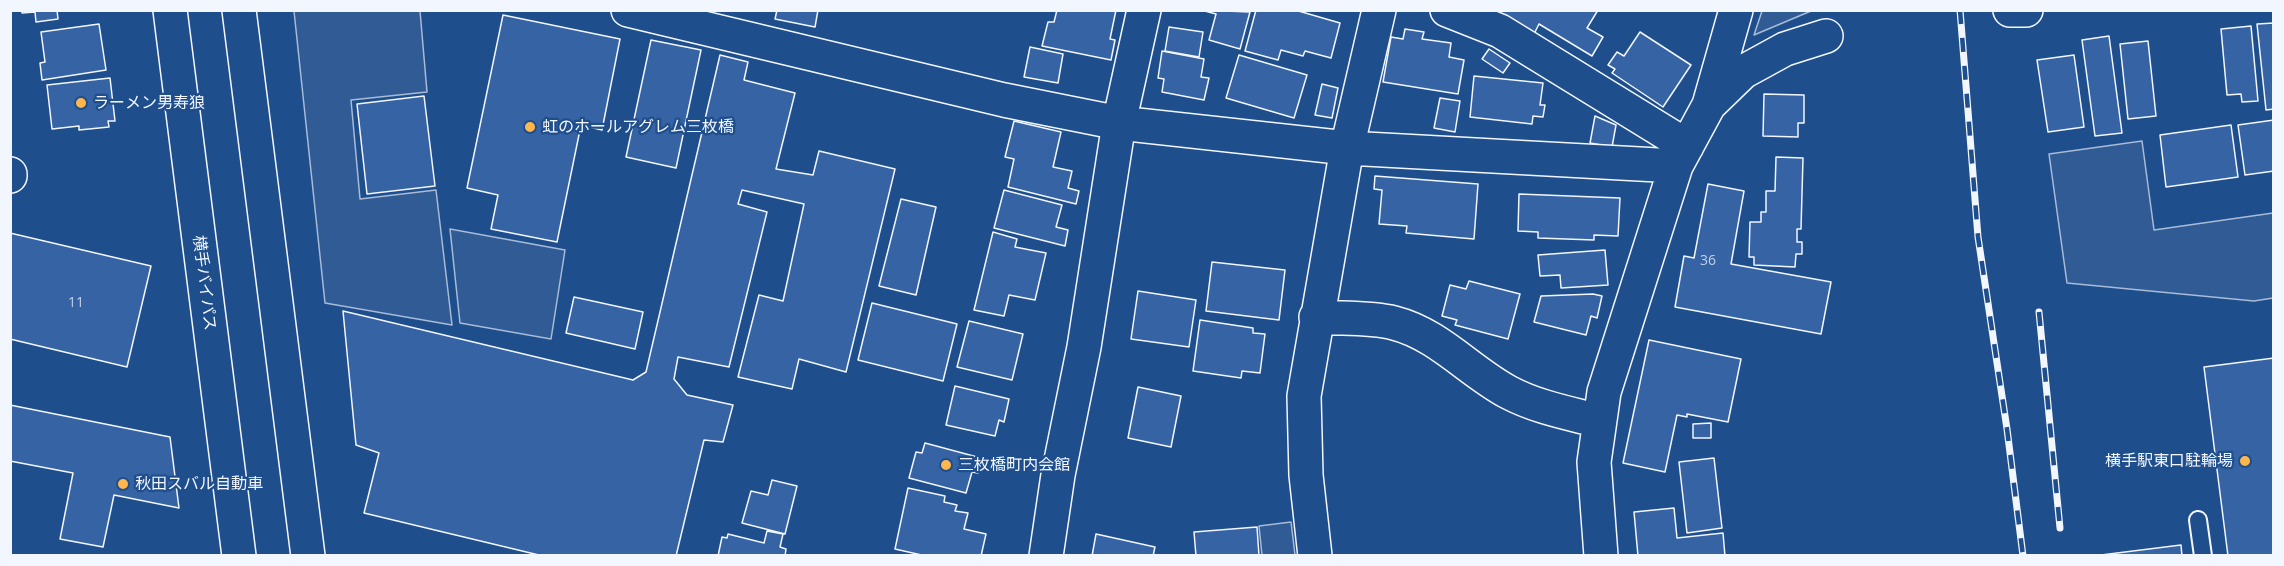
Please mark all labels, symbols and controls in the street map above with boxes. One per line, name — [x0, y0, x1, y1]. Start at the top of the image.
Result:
place label: ラーメン男寿狼 — [93, 93, 205, 113]
marker: ラーメン男寿狼 — [74, 96, 88, 110]
place label: 虹のホールアグレム三枚橋 — [542, 117, 734, 137]
marker: 虹のホールアグレム三枚橋 — [523, 120, 537, 134]
street label: 横手バイパス — [189, 234, 219, 332]
house number: 36 — [1700, 253, 1716, 269]
house number: 11 — [68, 295, 84, 311]
place label: 横手駅東口駐輪場 — [2105, 451, 2233, 471]
marker: 横手駅東口駐輪場 — [2238, 454, 2252, 468]
place label: 三枚橋町内会館 — [958, 455, 1070, 475]
marker: 三枚橋町内会館 — [939, 458, 953, 472]
place label: 秋田スバル自動車 — [135, 474, 263, 494]
marker: 秋田スバル自動車 — [116, 477, 130, 491]

